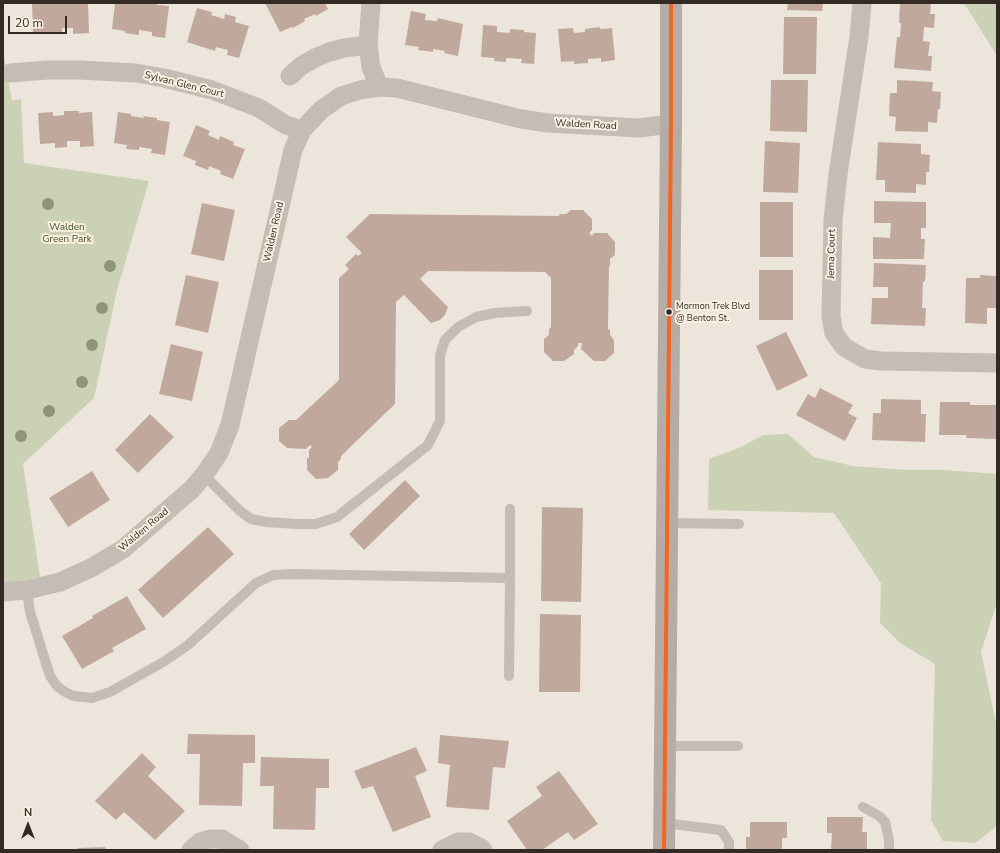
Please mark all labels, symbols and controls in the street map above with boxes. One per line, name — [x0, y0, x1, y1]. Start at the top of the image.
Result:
scale bar — [10, 8, 69, 34]
text: 20 m — [15, 15, 43, 31]
street label: Sylvan Glen Court — [143, 69, 225, 101]
street label: Walden Road — [555, 117, 617, 133]
street label: Walden Road — [261, 201, 287, 263]
park label: Walden Green Park — [42, 222, 92, 246]
street label: Jema Court — [826, 229, 838, 279]
place label: Mormon Trek Blvd @ Benton St. — [676, 302, 750, 323]
marker: Mormon Trek Blvd @ Benton St. — [664, 307, 674, 317]
street label: Walden Road — [117, 506, 171, 554]
north arrow — [8, 805, 48, 845]
text: N — [24, 805, 32, 820]

